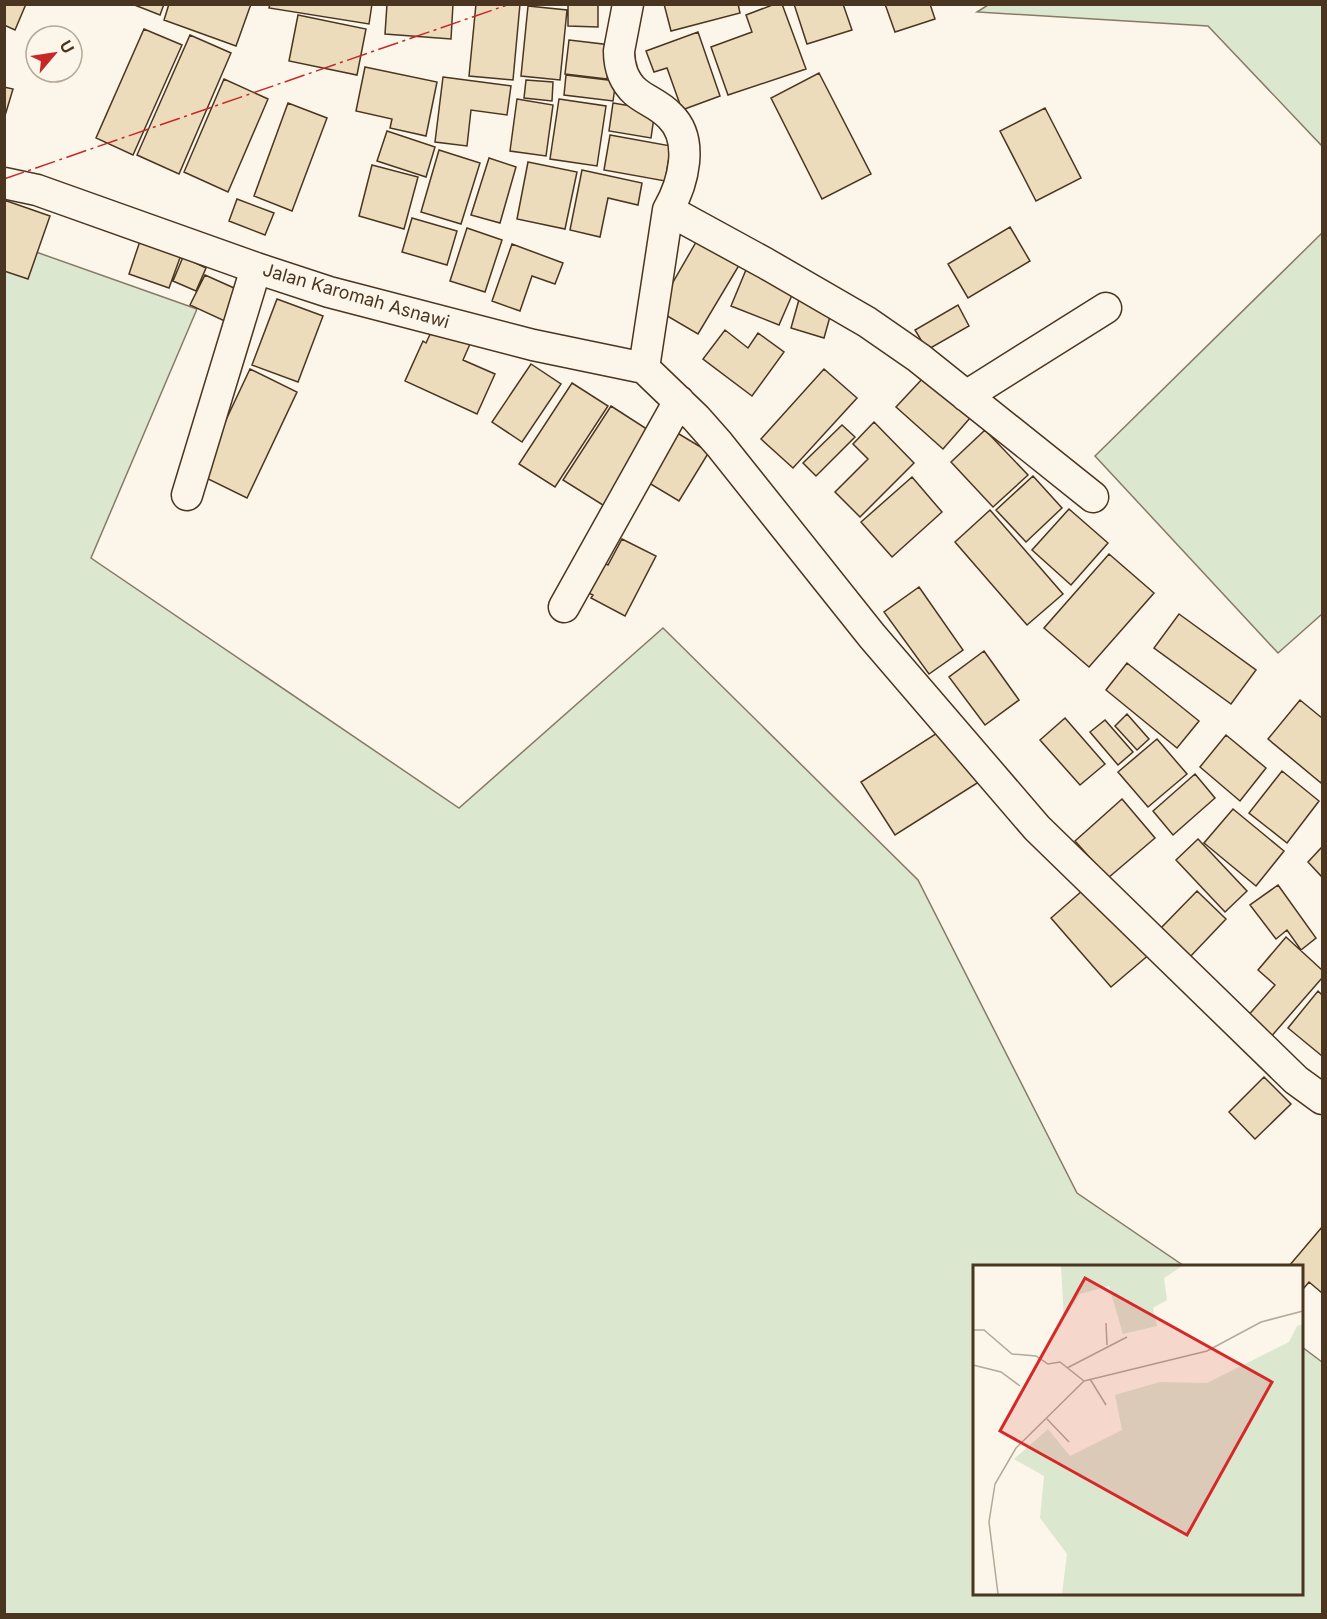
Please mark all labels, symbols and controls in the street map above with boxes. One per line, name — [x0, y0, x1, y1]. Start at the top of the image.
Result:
north arrow — [24, 24, 84, 84]
text: U — [56, 37, 79, 57]
street label: Jalan Karomah Asnawi — [260, 259, 452, 332]
inset map — [973, 1265, 1303, 1595]

